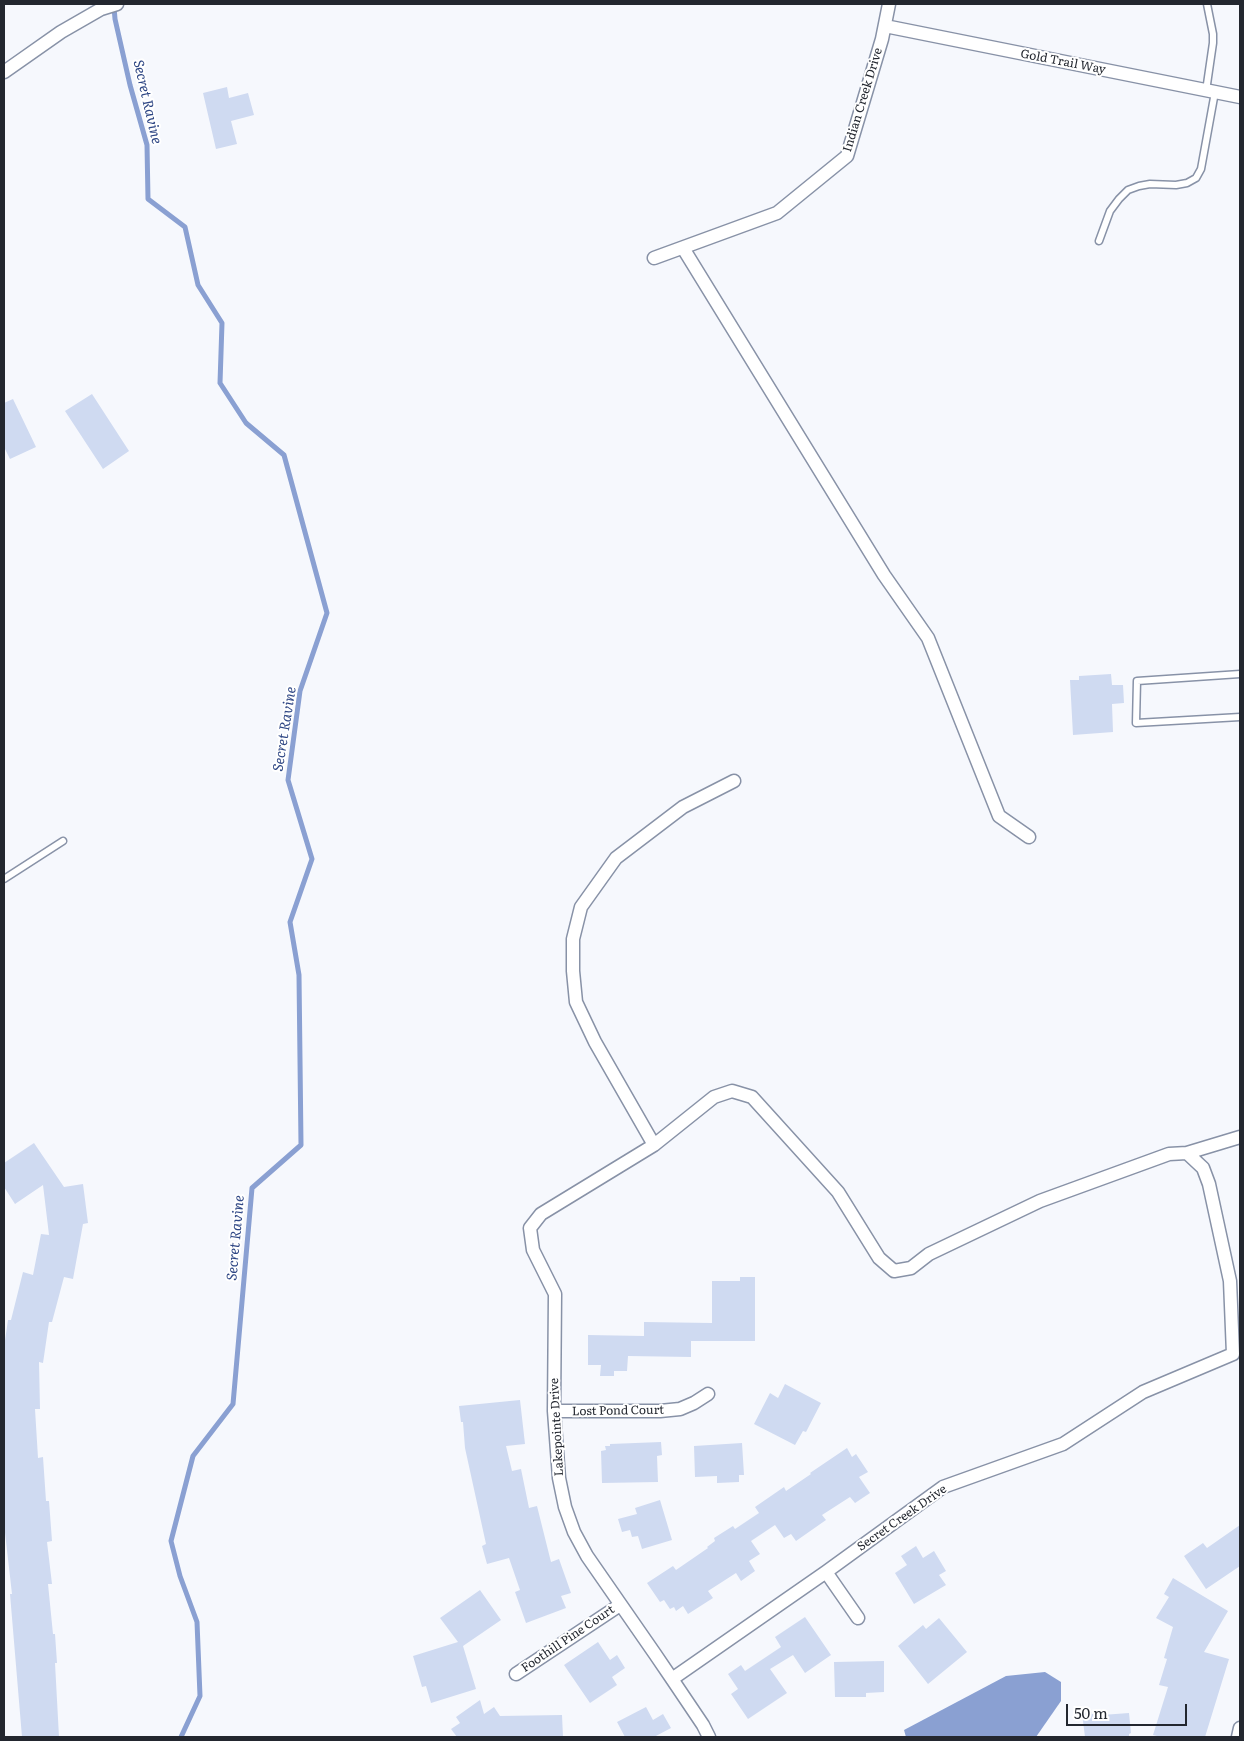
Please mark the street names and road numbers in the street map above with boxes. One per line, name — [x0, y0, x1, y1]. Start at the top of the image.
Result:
street label: Indian Creek Drive — [840, 46, 886, 154]
street label: Gold Trail Way — [1019, 47, 1107, 77]
street label: Lakepointe Drive — [547, 1378, 567, 1476]
street label: Lost Pond Court — [572, 1403, 664, 1419]
street label: Secret Creek Drive — [855, 1482, 949, 1554]
street label: Foothill Pine Court — [519, 1602, 617, 1676]

